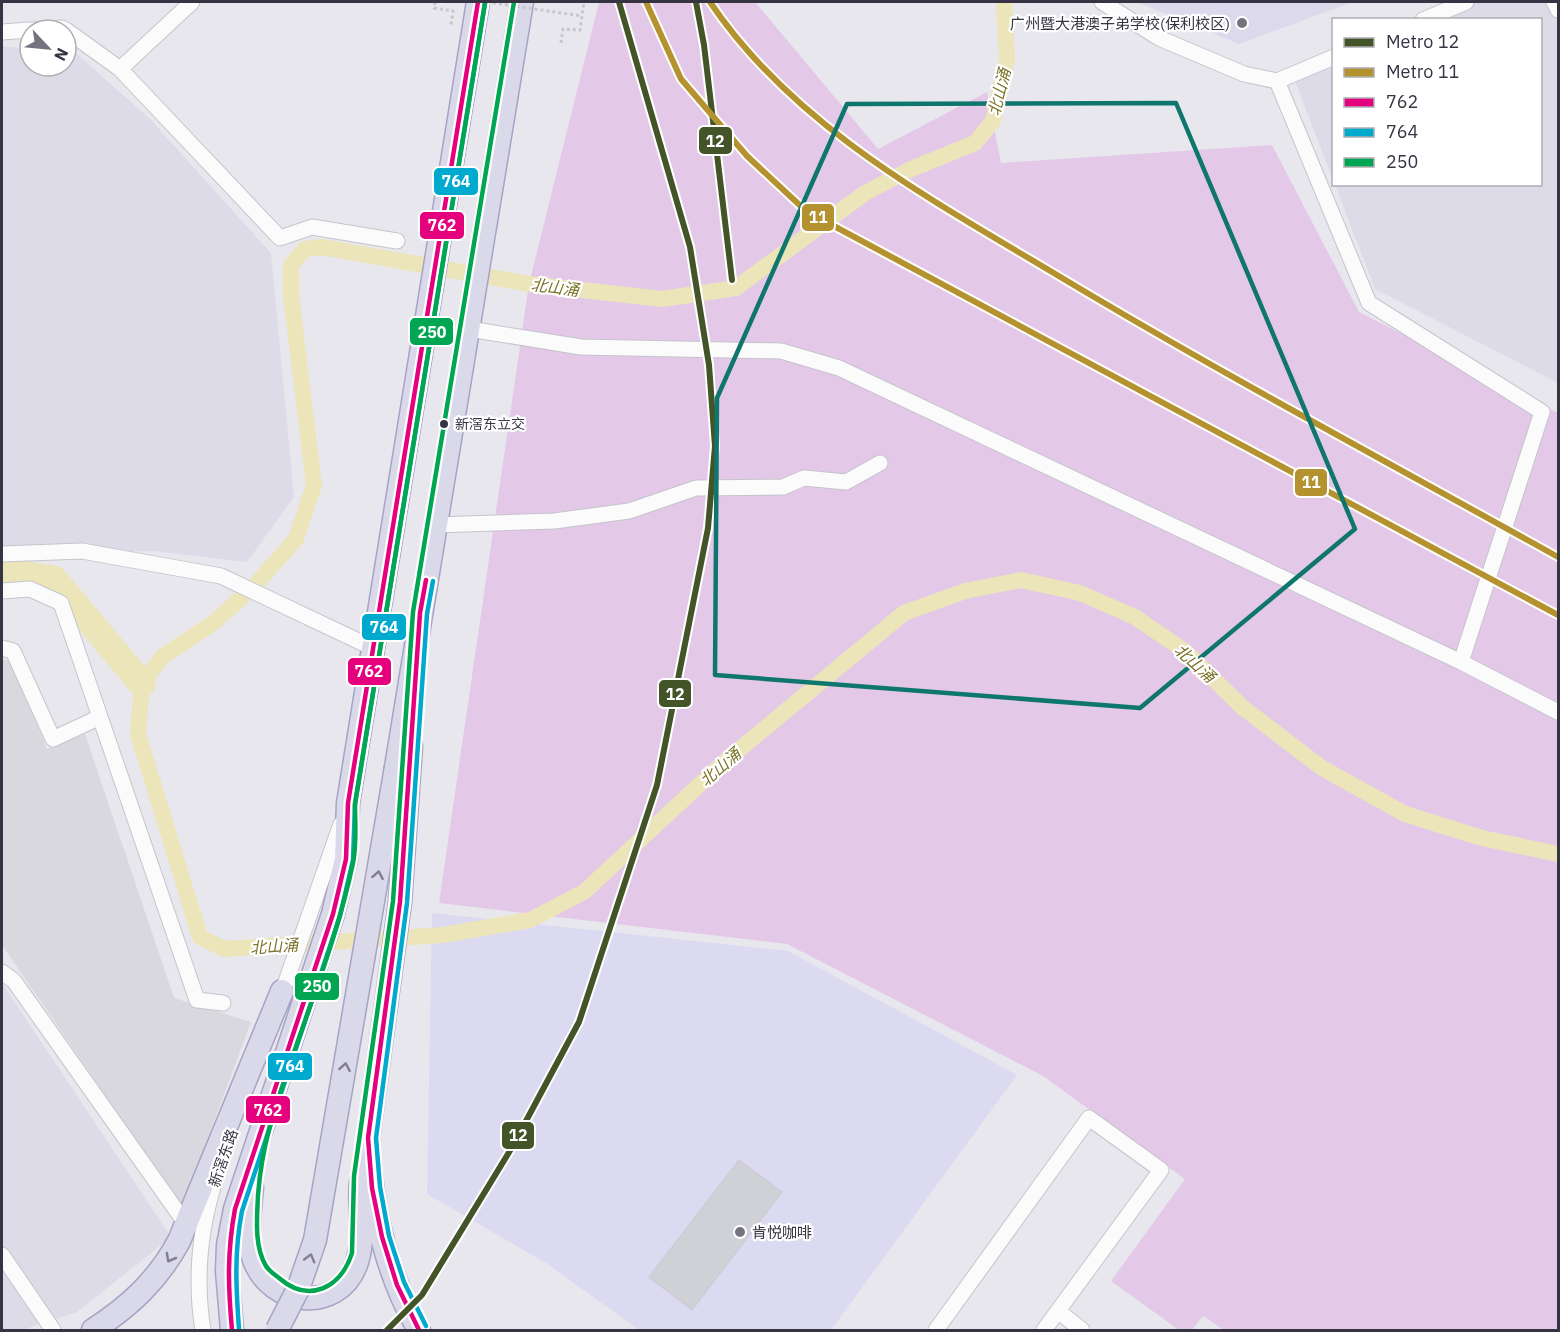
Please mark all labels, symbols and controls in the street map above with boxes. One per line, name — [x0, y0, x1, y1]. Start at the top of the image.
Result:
place label: 广州暨大港澳子弟学校(保利校区) — [1010, 14, 1230, 33]
marker: 广州暨大港澳子弟学校(保利校区) — [1235, 16, 1249, 30]
north arrow — [18, 18, 78, 78]
legend — [1332, 18, 1542, 186]
text: Metro 12 — [1386, 30, 1459, 53]
text: N — [50, 45, 73, 64]
text: Metro 11 — [1386, 60, 1459, 83]
water label: 北山涌 — [983, 64, 1015, 118]
text: 762 — [1386, 90, 1418, 113]
text: 764 — [1386, 120, 1419, 143]
line badge: 12 — [698, 126, 733, 155]
text: 12 — [705, 131, 725, 151]
text: 250 — [1386, 150, 1418, 173]
line badge: 764 — [433, 167, 479, 196]
text: 764 — [442, 171, 471, 191]
line badge: 11 — [801, 203, 835, 232]
text: 11 — [808, 207, 828, 227]
line badge: 762 — [419, 211, 465, 240]
text: 762 — [428, 215, 456, 235]
water label: 北山涌 — [530, 274, 582, 300]
line badge: 250 — [409, 317, 454, 346]
text: 250 — [418, 322, 447, 342]
place label: 新滘东立交 — [455, 415, 525, 433]
marker: 新滘东立交 — [438, 418, 450, 430]
line badge: 11 — [1294, 468, 1328, 497]
text: 11 — [1301, 472, 1321, 492]
line badge: 764 — [361, 613, 407, 641]
text: 764 — [370, 617, 399, 637]
water label: 北山涌 — [1170, 640, 1221, 688]
line badge: 762 — [347, 657, 392, 686]
text: 762 — [355, 661, 383, 681]
line badge: 12 — [658, 679, 692, 708]
text: 12 — [665, 684, 685, 704]
water label: 北山涌 — [695, 742, 746, 790]
one-way arrow — [371, 870, 384, 880]
water label: 北山涌 — [249, 934, 301, 958]
line badge: 250 — [294, 972, 340, 1001]
text: 250 — [303, 976, 332, 996]
line badge: 764 — [267, 1052, 313, 1081]
text: 764 — [276, 1056, 305, 1076]
one-way arrow — [339, 1062, 351, 1071]
line badge: 762 — [245, 1095, 291, 1124]
text: 762 — [254, 1100, 282, 1120]
line badge: 12 — [501, 1121, 535, 1150]
text: 12 — [508, 1125, 528, 1145]
street label: 新滘东路 — [204, 1127, 242, 1189]
place label: 肯悦咖啡 — [752, 1223, 812, 1242]
marker: 肯悦咖啡 — [733, 1225, 747, 1239]
one-way arrow — [166, 1252, 177, 1262]
one-way arrow — [302, 1253, 315, 1263]

